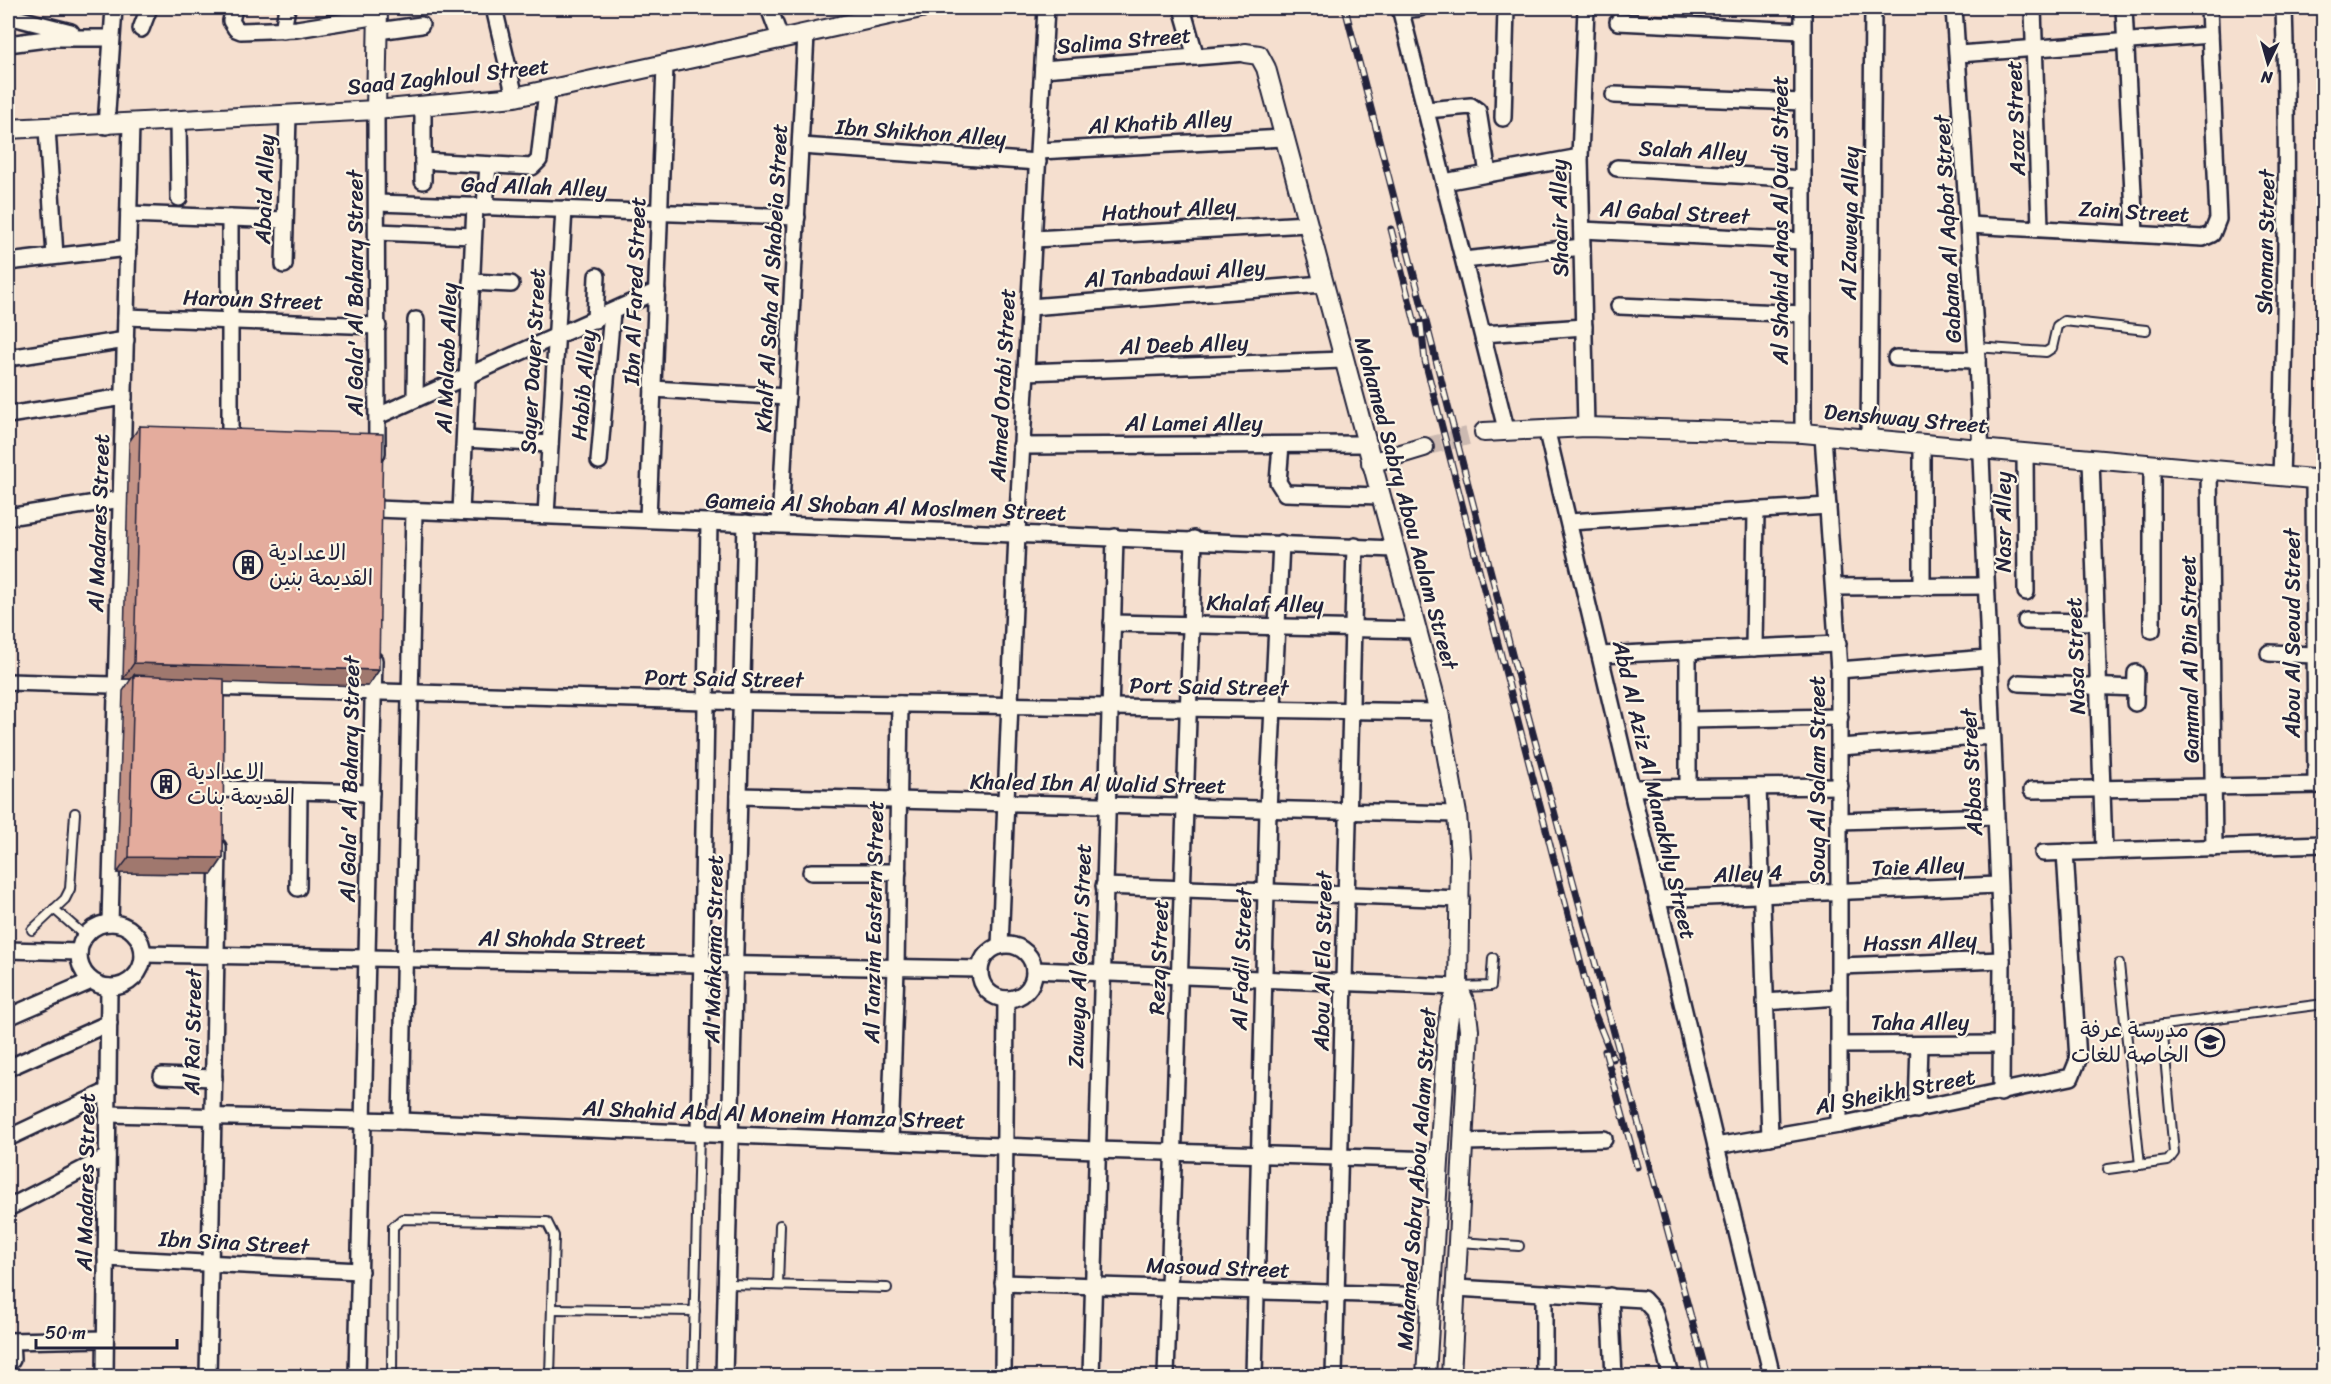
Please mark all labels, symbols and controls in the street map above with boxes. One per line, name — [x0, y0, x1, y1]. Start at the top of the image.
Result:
street label: Salima Street — [1055, 15, 1193, 66]
north arrow — [2238, 33, 2298, 93]
street label: Saad Zaghloul Street — [345, 46, 551, 106]
street label: Azoz Street — [1994, 59, 2037, 177]
text: N — [2259, 62, 2275, 92]
street label: Al Shahid Anas Al Oudi Street — [1761, 75, 1800, 365]
street label: Al Khatib Alley — [1086, 99, 1234, 146]
street label: Ibn Shikhon Alley — [833, 107, 1008, 158]
street label: Gabana Al Aqbat Street — [1922, 113, 1973, 344]
street label: Khalf Al Saha Al Shabeia Street — [744, 122, 799, 433]
street label: Salah Alley — [1638, 128, 1749, 173]
street label: Abaid Alley — [243, 133, 286, 246]
street label: Al Zaweya Alley — [1829, 145, 1870, 301]
street label: Shaair Alley — [1539, 158, 1580, 277]
street label: Gad Allah Alley — [460, 164, 608, 209]
street label: Shoman Street — [2245, 168, 2286, 315]
street label: Al Gala' Al Bahary Street — [336, 169, 375, 417]
street label: Hathout Alley — [1101, 186, 1238, 233]
street label: Al Gabal Street — [1598, 189, 1752, 236]
street label: Zain Street — [2078, 189, 2191, 234]
street label: Ibn Al Fared Street — [612, 196, 657, 387]
street label: Al Tanbadawi Alley — [1082, 248, 1268, 299]
street label: Sayer Dayer Street — [508, 267, 557, 455]
street label: Haroun Street — [182, 278, 324, 321]
street label: Al Malaab Alley — [424, 281, 469, 435]
street label: Ahmed Orabi Street — [978, 287, 1027, 484]
street label: Al Deeb Alley — [1118, 323, 1250, 366]
street label: Habib Alley — [559, 327, 608, 442]
street label: Mohamed Sabry Abou Aalam Street — [1343, 332, 1470, 675]
street label: Denshway Street — [1822, 392, 1990, 445]
street label: Al Lamei Alley — [1124, 404, 1263, 443]
street label: Al Madares Street — [76, 433, 121, 614]
street label: Nasr Alley — [1984, 471, 2023, 572]
street label: Gameia Al Shoban Al Moslmen Street — [705, 481, 1067, 532]
street label: Abou Al Seoud Street — [2273, 527, 2312, 739]
place label: الاعدادية القديمة بنين — [269, 533, 373, 597]
building icon: الاعدادية القديمة بنين — [232, 549, 264, 581]
street label: Gammal Al Din Street — [2168, 554, 2211, 763]
street label: Khalaf Alley — [1206, 583, 1325, 624]
street label: Nasa Street — [2054, 596, 2097, 715]
street label: Abd Al Aziz Al Manakhly Street — [1601, 636, 1708, 944]
street label: Al Gala' Al Bahary Street — [328, 654, 371, 903]
street label: Port Said Street — [644, 658, 805, 699]
street label: Port Said Street — [1129, 666, 1290, 707]
street label: Souq Al Salam Street — [1798, 675, 1837, 884]
street label: Abbas Street — [1949, 706, 1994, 838]
place label: الاعدادية القديمة بنات — [187, 752, 295, 816]
street label: Khaled Ibn Al Walid Street — [969, 762, 1227, 805]
building icon: الاعدادية القديمة بنات — [150, 768, 182, 800]
street label: Al Tanzim Eastern Street — [852, 800, 895, 1045]
street label: Zaweya Al Gabri Street — [1056, 843, 1103, 1069]
street label: Taie Alley — [1871, 845, 1966, 888]
street label: Alley 4 — [1712, 853, 1783, 894]
street label: Al Mahkama Street — [692, 854, 735, 1044]
street label: Abou Al Ela Street — [1301, 870, 1344, 1052]
street label: Al Fadil Street — [1219, 886, 1264, 1032]
street label: Rezq Street — [1137, 898, 1180, 1015]
street label: Al Shohda Street — [477, 919, 646, 960]
street label: Hassn Alley — [1862, 920, 1978, 963]
street label: Al Rai Street — [172, 968, 213, 1096]
street label: Taha Alley — [1871, 1003, 1970, 1042]
street label: Mohamed Sabry Abou Aalam Street — [1385, 1005, 1448, 1352]
place label: مدرسة عرفة الخاصة للغات — [2071, 1010, 2189, 1074]
school or university icon: مدرسة عرفة الخاصة للغات — [2194, 1026, 2226, 1058]
street label: Al Sheikh Street — [1811, 1057, 1979, 1126]
street label: Al Shahid Abd Al Moneim Hamza Street — [581, 1088, 966, 1141]
street label: Al Madares Street — [64, 1092, 107, 1272]
street label: Ibn Sina Street — [157, 1219, 311, 1266]
street label: Masoud Street — [1146, 1246, 1291, 1290]
scale bar — [36, 1312, 177, 1350]
text: 50 m — [45, 1317, 86, 1349]

